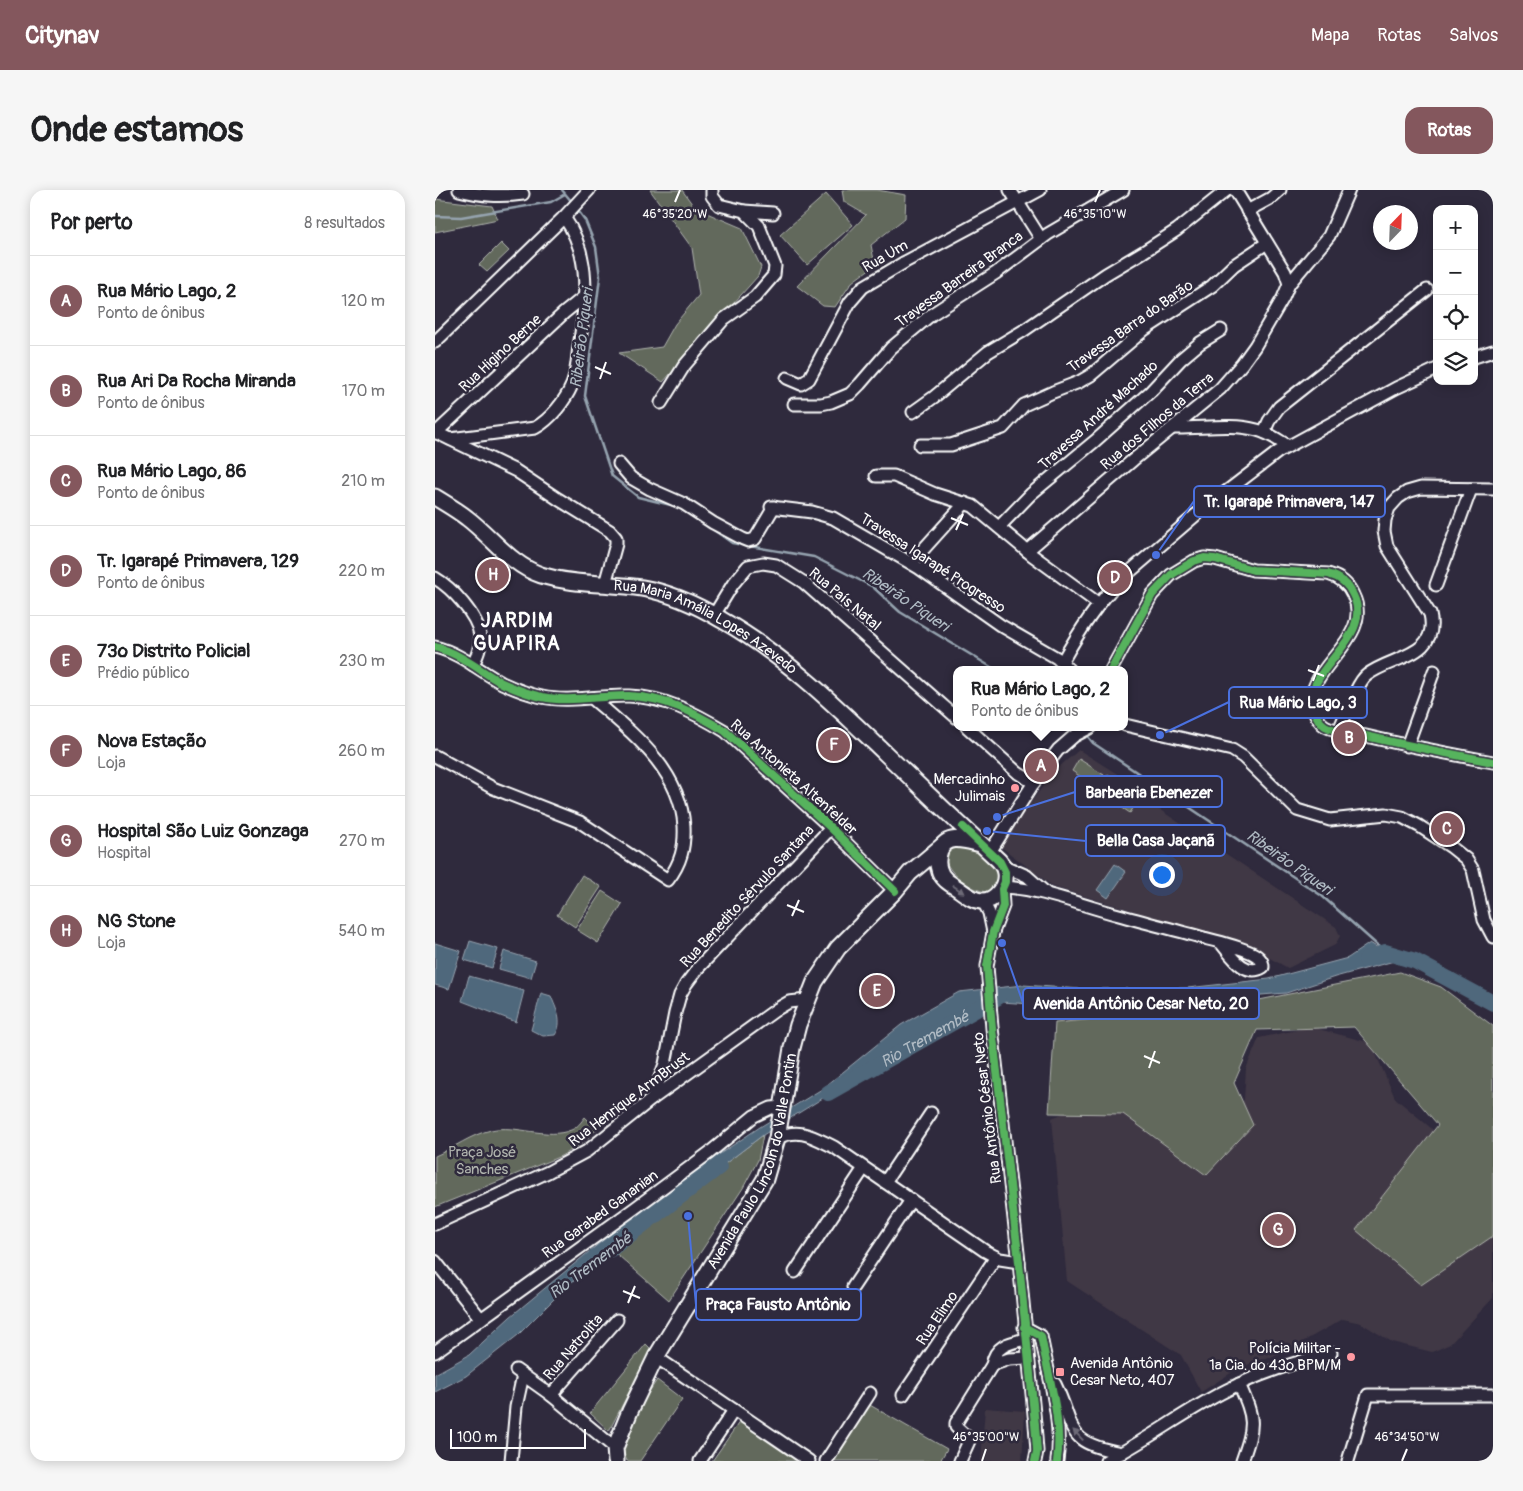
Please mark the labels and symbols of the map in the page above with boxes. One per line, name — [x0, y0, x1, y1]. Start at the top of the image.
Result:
north arrow — [1373, 205, 1418, 250]
text: 46°35'20"W — [643, 207, 707, 222]
text: 46°35'10"W — [1064, 207, 1126, 222]
street label: Travessa Barreira Branca — [892, 227, 1027, 332]
street label: Rua Um — [859, 236, 912, 277]
street label: Travessa Barra do Barão — [1064, 276, 1197, 377]
water label: Ribeirão Piqueri — [566, 285, 598, 389]
street label: Rua Higino Berne — [455, 310, 546, 396]
street label: Travessa André Machado — [1035, 357, 1162, 474]
street label: Rua dos Filhos da Terra — [1097, 368, 1218, 474]
callout: Tr. Igarapé Primavera, 147 — [1194, 486, 1385, 517]
text: Tr. Igarapé Primavera, 147 — [1203, 492, 1375, 512]
street label: Travessa Igarapé Progresso — [856, 509, 1009, 618]
pin: H — [477, 556, 509, 594]
pin: D — [1099, 559, 1131, 597]
water label: Ribeirão Piqueri — [858, 563, 954, 637]
street label: Rua País Natal — [805, 564, 885, 635]
street label: Rua Maria Amália Lopes Azevedo — [613, 576, 801, 679]
district label: JARDIM GUAPIRA — [473, 608, 561, 656]
callout: Rua Mário Lago, 3 — [1229, 687, 1367, 718]
text: Rua Mário Lago, 3 — [1239, 693, 1357, 713]
street label: Rua Antonieta Altenfelder — [726, 715, 862, 840]
pin: B — [1333, 719, 1365, 757]
pin: F — [818, 726, 850, 764]
pin: A — [1025, 747, 1057, 785]
place label: Mercadinho Julimais — [933, 770, 1005, 806]
callout: Barbearia Ebenezer — [1075, 776, 1222, 807]
marker: Mercadinho Julimais — [1009, 782, 1021, 794]
text: Barbearia Ebenezer — [1085, 783, 1213, 803]
pin: C — [1431, 810, 1463, 848]
street label: Rua Benedito Sérvulo Santana — [676, 821, 819, 972]
callout: Bella Casa Jaçanã — [1086, 825, 1225, 856]
water label: Ribeirão Piqueri — [1243, 826, 1338, 901]
text: Bella Casa Jaçanã — [1097, 831, 1215, 851]
your location — [1149, 862, 1175, 888]
one-way arrow — [951, 884, 965, 894]
pin: E — [861, 972, 893, 1010]
callout: Avenida Antônio Cesar Neto, 20 — [1023, 988, 1259, 1019]
text: Avenida Antônio Cesar Neto, 20 — [1033, 994, 1249, 1014]
water label: Rio Tremembé — [877, 1006, 974, 1072]
street label: Rua Antônio César Neto — [969, 1031, 1006, 1185]
street label: Rua Henrique ArmBrust — [565, 1047, 694, 1151]
street label: Avenida Paulo Lincoln do Valle Pontin — [703, 1052, 801, 1273]
park label: Praça José Sanches — [448, 1143, 516, 1179]
street label: Rua Garabed Gananian — [539, 1166, 662, 1263]
pin: G — [1262, 1211, 1294, 1249]
water label: Rio Tremembé — [545, 1227, 637, 1303]
street label: Rua Elimo — [912, 1287, 962, 1349]
callout: Praça Fausto Antônio — [696, 1289, 861, 1320]
text: Praça Fausto Antônio — [705, 1295, 851, 1315]
street label: Rua Natrolita — [539, 1310, 607, 1384]
place label: Polícia Militar - 1ª Cia. do 43º BPM/M — [1209, 1339, 1341, 1375]
marker: Polícia Militar - 1ª Cia. do 43º BPM/M — [1345, 1351, 1357, 1363]
place label: Avenida Antônio Cesar Neto, 407 — [1070, 1354, 1175, 1390]
marker: Avenida Antônio Cesar Neto, 407 — [1054, 1366, 1066, 1378]
scale bar — [450, 1426, 586, 1449]
one-way arrow — [1072, 1429, 1084, 1441]
text: 46°35'00"W — [953, 1430, 1019, 1445]
text: 46°34'50"W — [1374, 1430, 1440, 1445]

